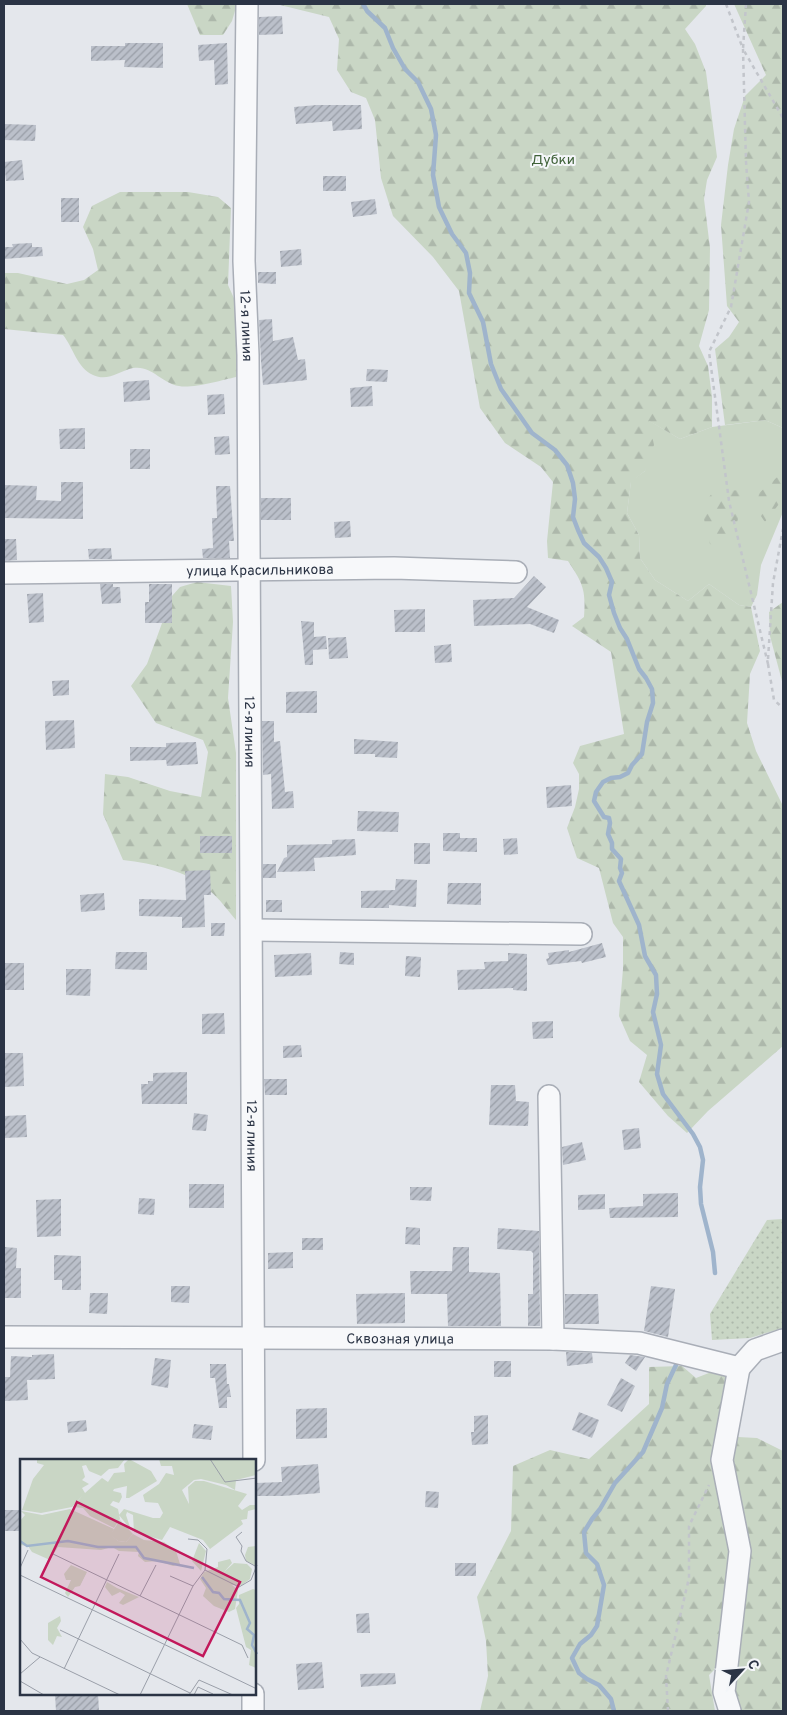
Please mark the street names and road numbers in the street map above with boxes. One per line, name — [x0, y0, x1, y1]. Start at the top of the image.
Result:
street label: 12-я линия — [235, 290, 255, 362]
street label: улица Красильникова — [186, 562, 334, 581]
street label: 12-я линия — [240, 696, 257, 768]
street label: 12-я линия — [242, 1100, 259, 1172]
street label: Сквозная улица — [346, 1331, 454, 1349]

